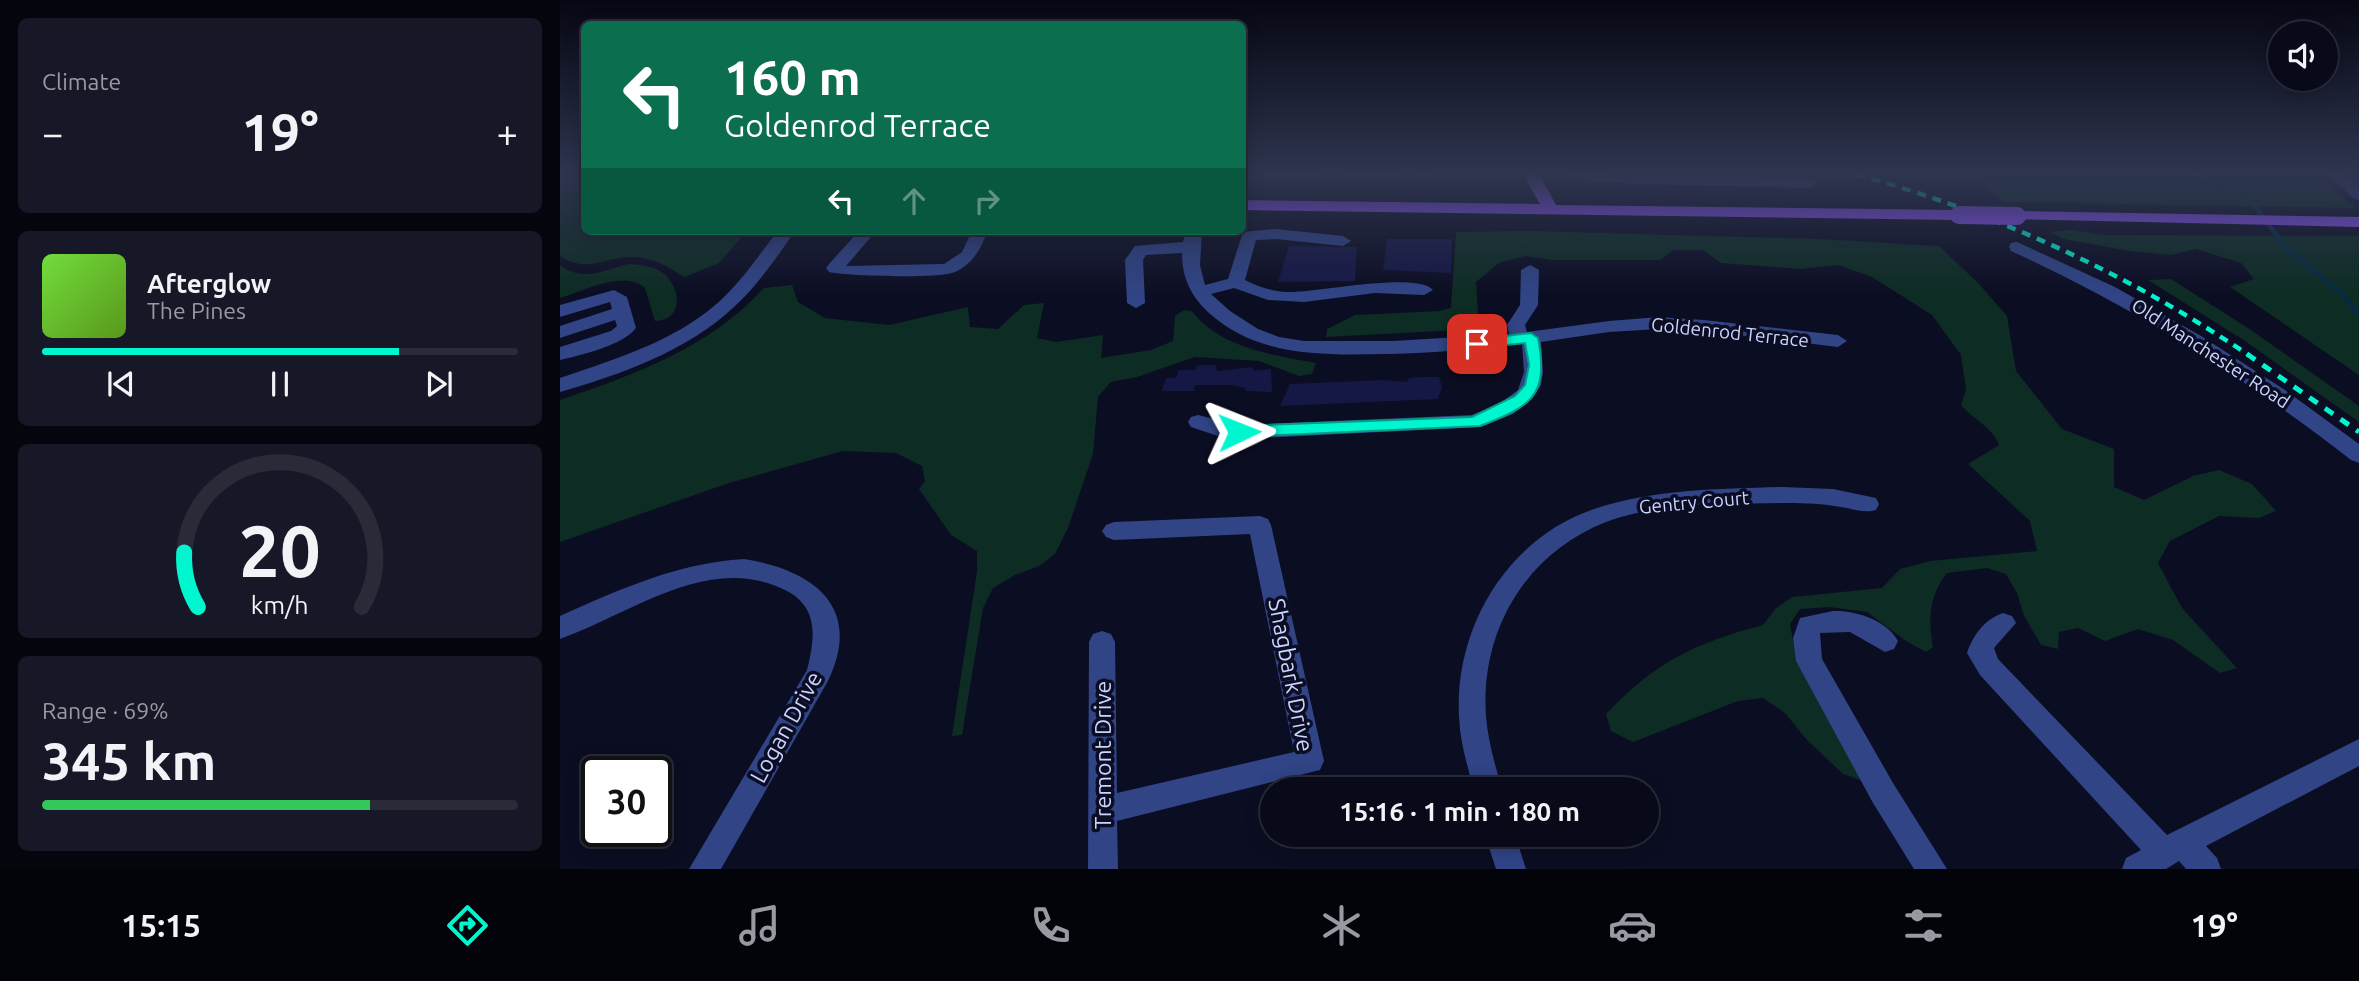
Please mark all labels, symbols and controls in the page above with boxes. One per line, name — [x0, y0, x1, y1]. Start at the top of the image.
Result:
map controls — [2268, 21, 2338, 91]
button: sound — [2268, 21, 2338, 91]
icon: left — [609, 49, 700, 140]
text: 160 m — [724, 49, 861, 104]
text: Climate — [42, 69, 121, 94]
text: 19° — [241, 103, 319, 161]
text: Goldenrod Terrace — [724, 107, 991, 143]
text: − — [42, 112, 63, 154]
text: + — [497, 112, 518, 154]
icon: left — [822, 182, 860, 220]
icon: ahead — [895, 182, 933, 220]
icon: right — [968, 182, 1006, 220]
text: Afterglow — [147, 269, 271, 298]
street label: Old Manchester Road — [2128, 294, 2294, 412]
text: The Pines — [147, 298, 246, 323]
street label: Goldenrod Terrace — [1650, 313, 1810, 351]
pin — [1447, 314, 1507, 374]
icon: arrive — [1458, 325, 1496, 363]
icon: previous — [102, 365, 140, 403]
icon: pause — [261, 365, 299, 403]
icon: next — [420, 365, 458, 403]
position arrow — [1202, 395, 1276, 469]
street label: Gentry Court — [1638, 486, 1751, 518]
text: 20 — [239, 509, 321, 591]
text: km/h — [251, 591, 309, 619]
street label: Shagbark Drive — [1264, 596, 1319, 754]
street label: Logan Drive — [745, 667, 826, 787]
street label: Tremont Drive — [1090, 681, 1115, 829]
text: Range · 69% — [42, 698, 169, 723]
text: 345 km — [42, 732, 216, 790]
speed limit sign: 30 — [581, 756, 672, 847]
text: 15:16 · 1 min · 180 m — [1339, 797, 1580, 826]
icon: directions — [443, 901, 492, 950]
icon: music — [735, 901, 784, 950]
icon: phone — [1026, 901, 1075, 950]
icon: climate — [1317, 901, 1366, 950]
icon: car — [1608, 901, 1657, 950]
icon: filters — [1899, 901, 1948, 950]
text: 15:15 — [121, 907, 201, 943]
text: 19° — [2190, 907, 2238, 943]

